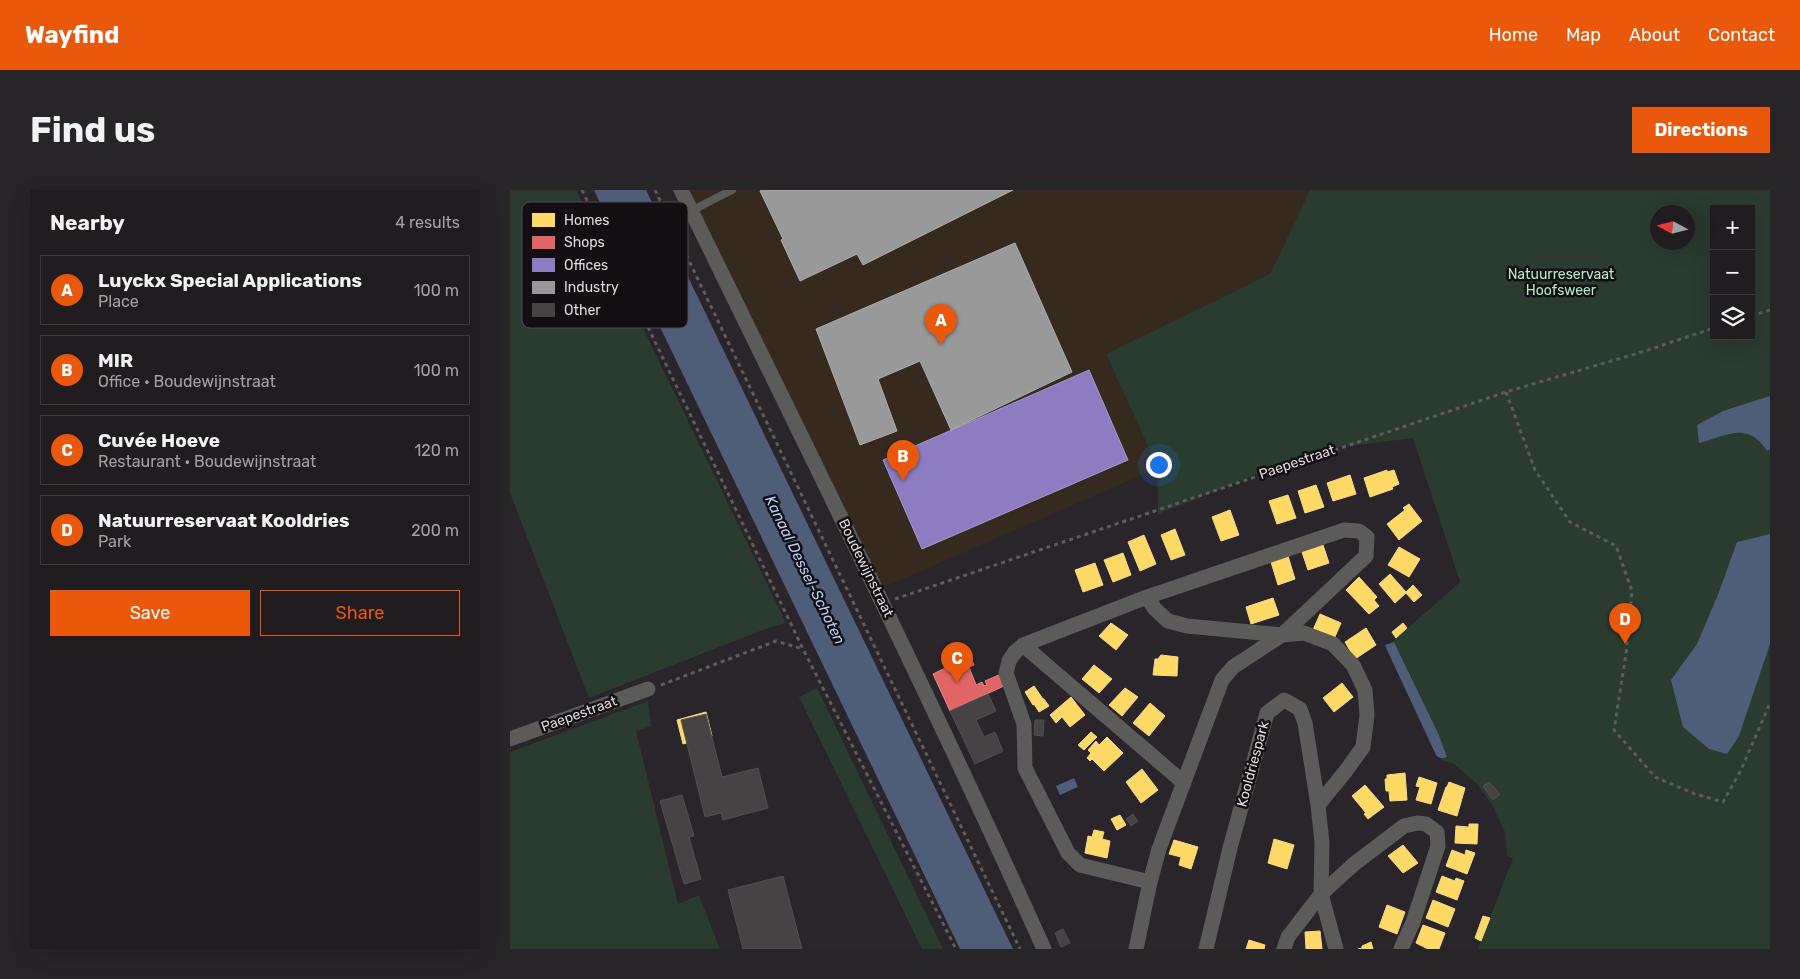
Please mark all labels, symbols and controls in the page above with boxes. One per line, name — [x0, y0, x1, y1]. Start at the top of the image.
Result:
text: Wayfind — [25, 21, 119, 49]
text: Home — [1489, 24, 1538, 46]
text: Map — [1566, 24, 1601, 46]
text: About — [1629, 24, 1680, 46]
text: Contact — [1708, 24, 1775, 46]
button: Directions — [1632, 107, 1770, 153]
text: Find us — [30, 109, 155, 151]
legend — [522, 202, 688, 328]
north arrow — [1650, 205, 1695, 250]
map controls — [1710, 205, 1755, 340]
button: + — [1710, 205, 1755, 250]
text: Nearby — [50, 210, 125, 235]
text: Homes — [564, 212, 609, 229]
text: 4 results — [395, 213, 460, 232]
text: Shops — [564, 234, 605, 251]
button: − — [1710, 250, 1755, 295]
text: Offices — [564, 257, 608, 274]
park label: Natuurreservaat Hoofsweer — [1508, 266, 1615, 299]
text: Luyckx Special Applications — [98, 269, 362, 292]
text: Industry — [564, 279, 619, 296]
text: A — [61, 281, 73, 300]
text: 100 m — [414, 281, 459, 300]
text: Place — [98, 292, 139, 311]
button: layers — [1710, 295, 1755, 340]
text: Other — [564, 302, 601, 319]
pin: A — [925, 304, 957, 345]
text: MIR — [98, 349, 133, 372]
text: B — [61, 361, 73, 380]
text: 100 m — [414, 361, 459, 380]
text: Office · Boudewijnstraat — [98, 372, 276, 391]
text: Cuvée Hoeve — [98, 429, 220, 452]
pin: B — [887, 440, 919, 481]
text: C — [61, 441, 73, 460]
text: 120 m — [414, 441, 459, 460]
street label: Paepestraat — [1257, 441, 1338, 483]
text: Restaurant · Boudewijnstraat — [98, 452, 316, 471]
your location — [1146, 452, 1172, 478]
water label: Kanaal Dessel-Schoten — [761, 493, 849, 647]
text: Natuurreservaat Kooldries — [98, 509, 350, 532]
street label: Boudewijnstraat — [835, 516, 897, 620]
text: D — [61, 521, 73, 540]
text: 200 m — [411, 521, 459, 540]
text: Park — [98, 532, 131, 551]
button: Save — [50, 590, 250, 636]
button: Share — [260, 590, 460, 636]
pin: D — [1609, 603, 1641, 644]
pin: C — [941, 642, 973, 683]
street label: Paepestraat — [539, 692, 620, 736]
street label: Kooldriespark — [1233, 718, 1273, 809]

